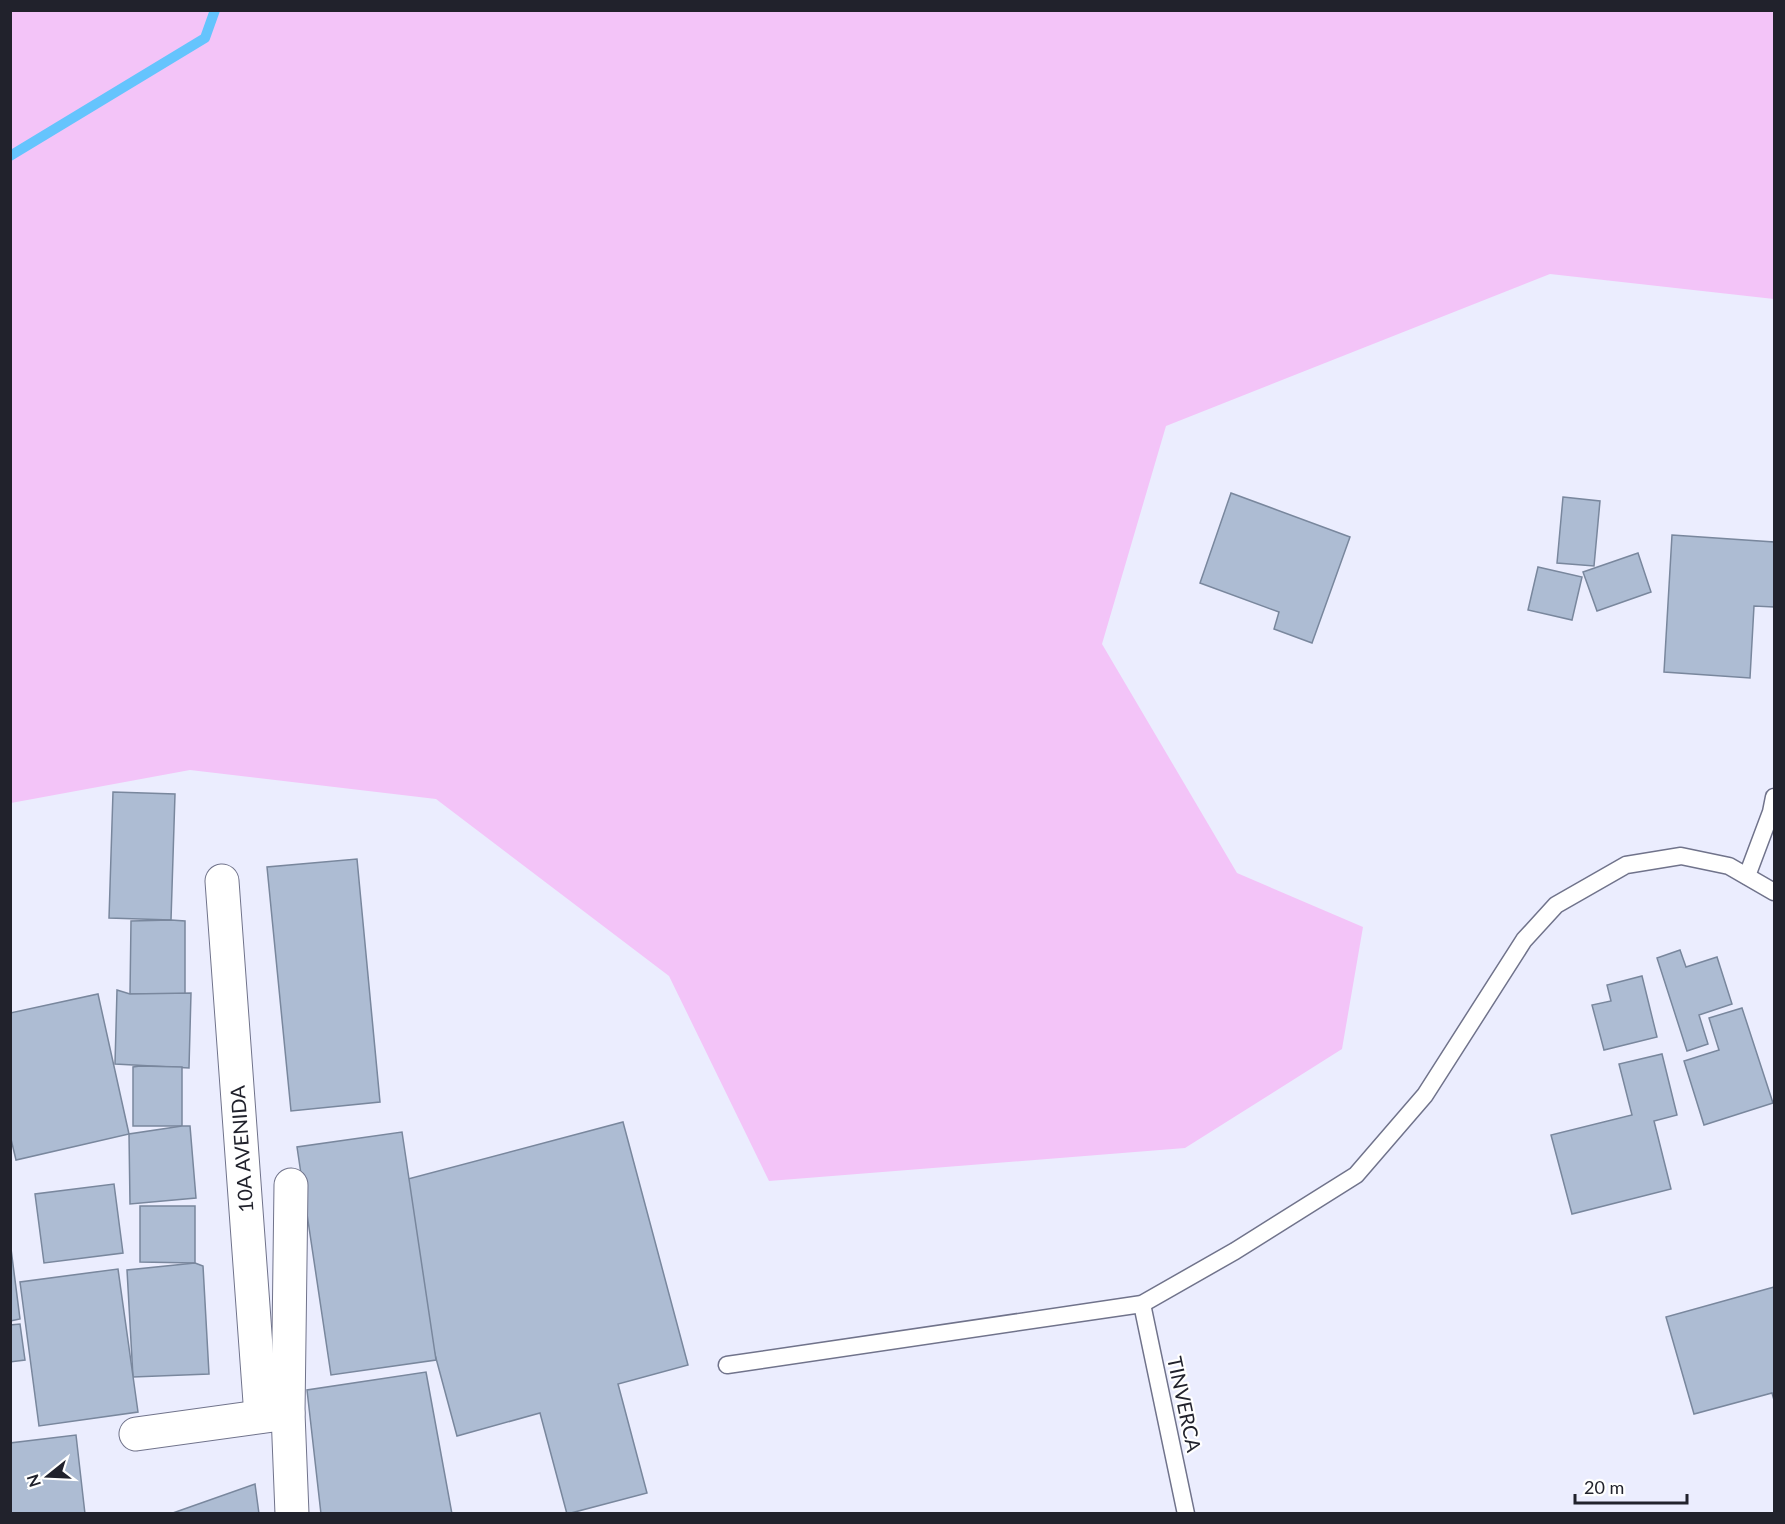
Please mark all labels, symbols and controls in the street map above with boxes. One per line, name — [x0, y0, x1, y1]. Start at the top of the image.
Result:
street label: 10A AVENIDA — [225, 1084, 257, 1213]
street label: TINVERCA — [1163, 1354, 1207, 1454]
north arrow — [18, 1446, 78, 1506]
scale bar — [1575, 1467, 1688, 1505]
text: N — [22, 1472, 44, 1490]
text: 20 m — [1584, 1476, 1624, 1498]

